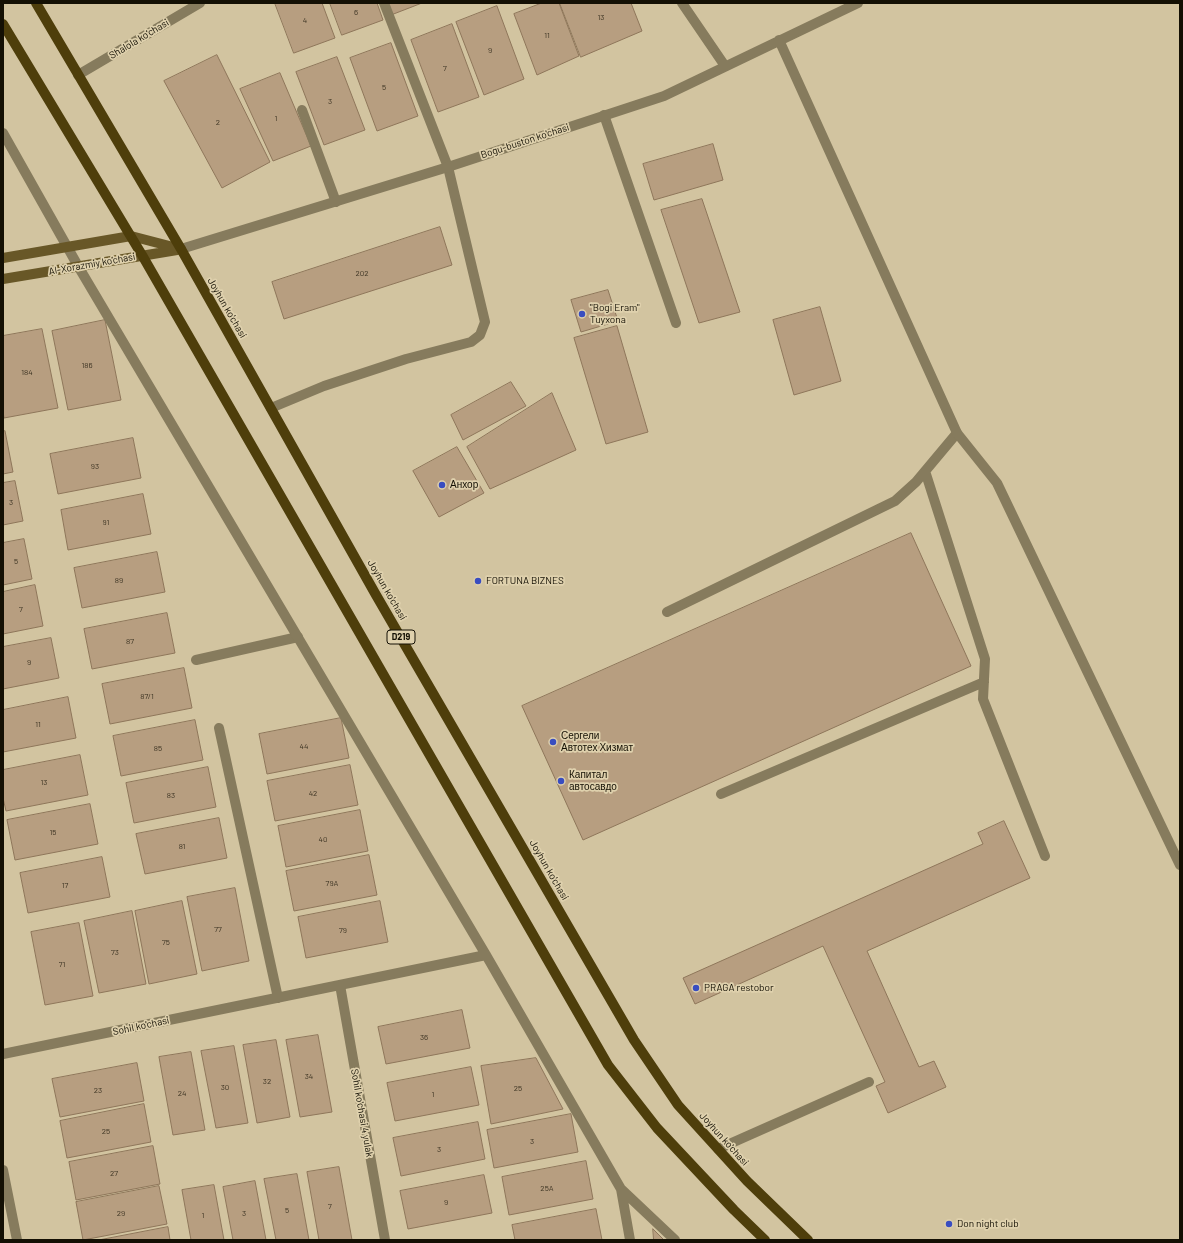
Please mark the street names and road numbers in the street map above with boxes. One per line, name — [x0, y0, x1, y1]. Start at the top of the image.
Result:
street label: Shalola ko'chasi — [107, 16, 171, 62]
street label: Bogu-buston ko'chasi — [479, 121, 571, 161]
street label: Al-Xorazmiy ko’chasi — [48, 250, 136, 278]
street label: Joyhun ko'chasi — [205, 276, 249, 340]
street label: Joyhun ko'chasi — [365, 558, 409, 622]
road number: D219 — [387, 630, 415, 644]
street label: Joyhun ko'chasi — [527, 838, 571, 902]
street label: Sohil ko'chasi — [112, 1014, 170, 1038]
street label: Sohil ko'chasi 4 yulak — [348, 1068, 376, 1158]
street label: Joyhun ko'chasi — [697, 1110, 751, 1168]

